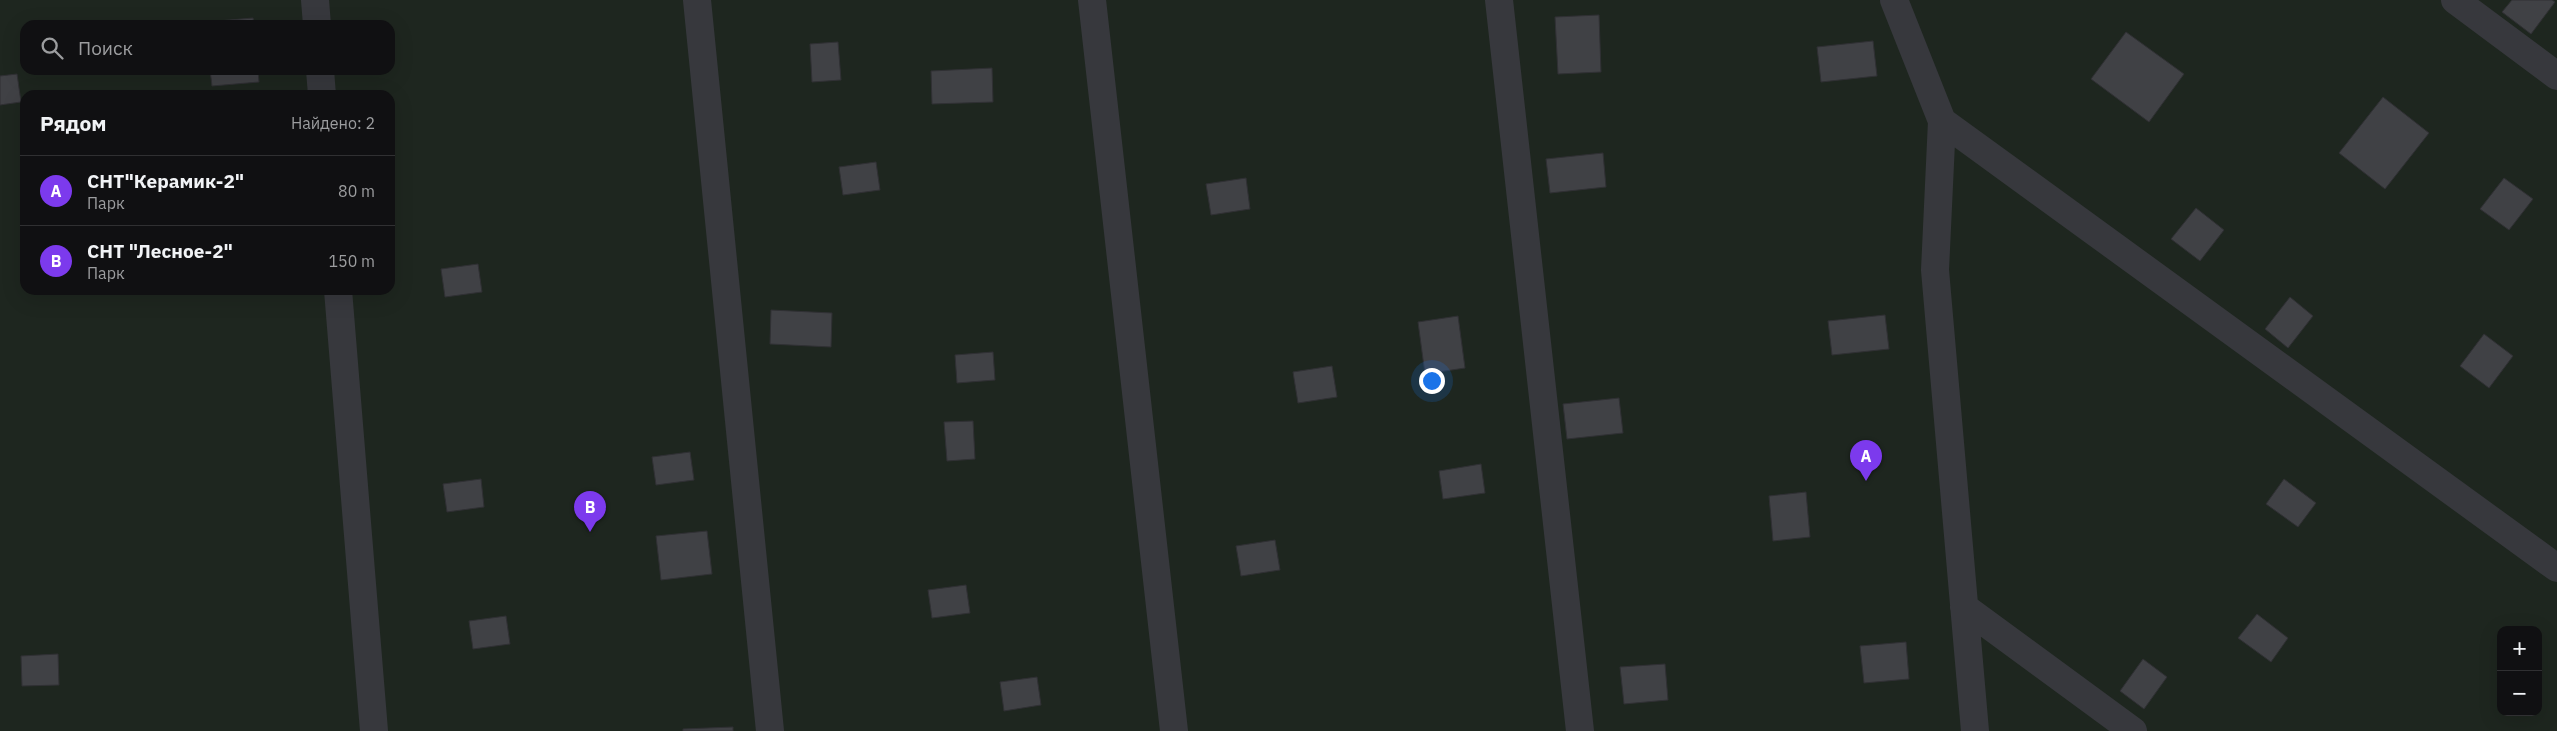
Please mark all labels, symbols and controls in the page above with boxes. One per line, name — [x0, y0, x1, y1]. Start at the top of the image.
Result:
search box — [20, 20, 395, 75]
icon: search — [38, 34, 66, 62]
text: Поиск — [78, 36, 133, 60]
text: Рядом — [40, 109, 107, 137]
text: Найдено: 2 — [291, 113, 375, 133]
text: СНТ"Керамик-2" — [87, 169, 244, 193]
text: A — [51, 181, 61, 201]
text: 80 m — [338, 181, 375, 201]
text: Парк — [87, 193, 125, 213]
text: СНТ "Лесное-2" — [87, 239, 233, 263]
text: B — [51, 251, 61, 271]
text: 150 m — [328, 251, 375, 271]
text: Парк — [87, 263, 125, 283]
your location — [1419, 368, 1445, 394]
pin: A — [1850, 440, 1882, 481]
pin: B — [574, 491, 606, 532]
map controls — [2497, 626, 2542, 716]
button: + — [2497, 626, 2542, 671]
button: − — [2497, 671, 2542, 716]

